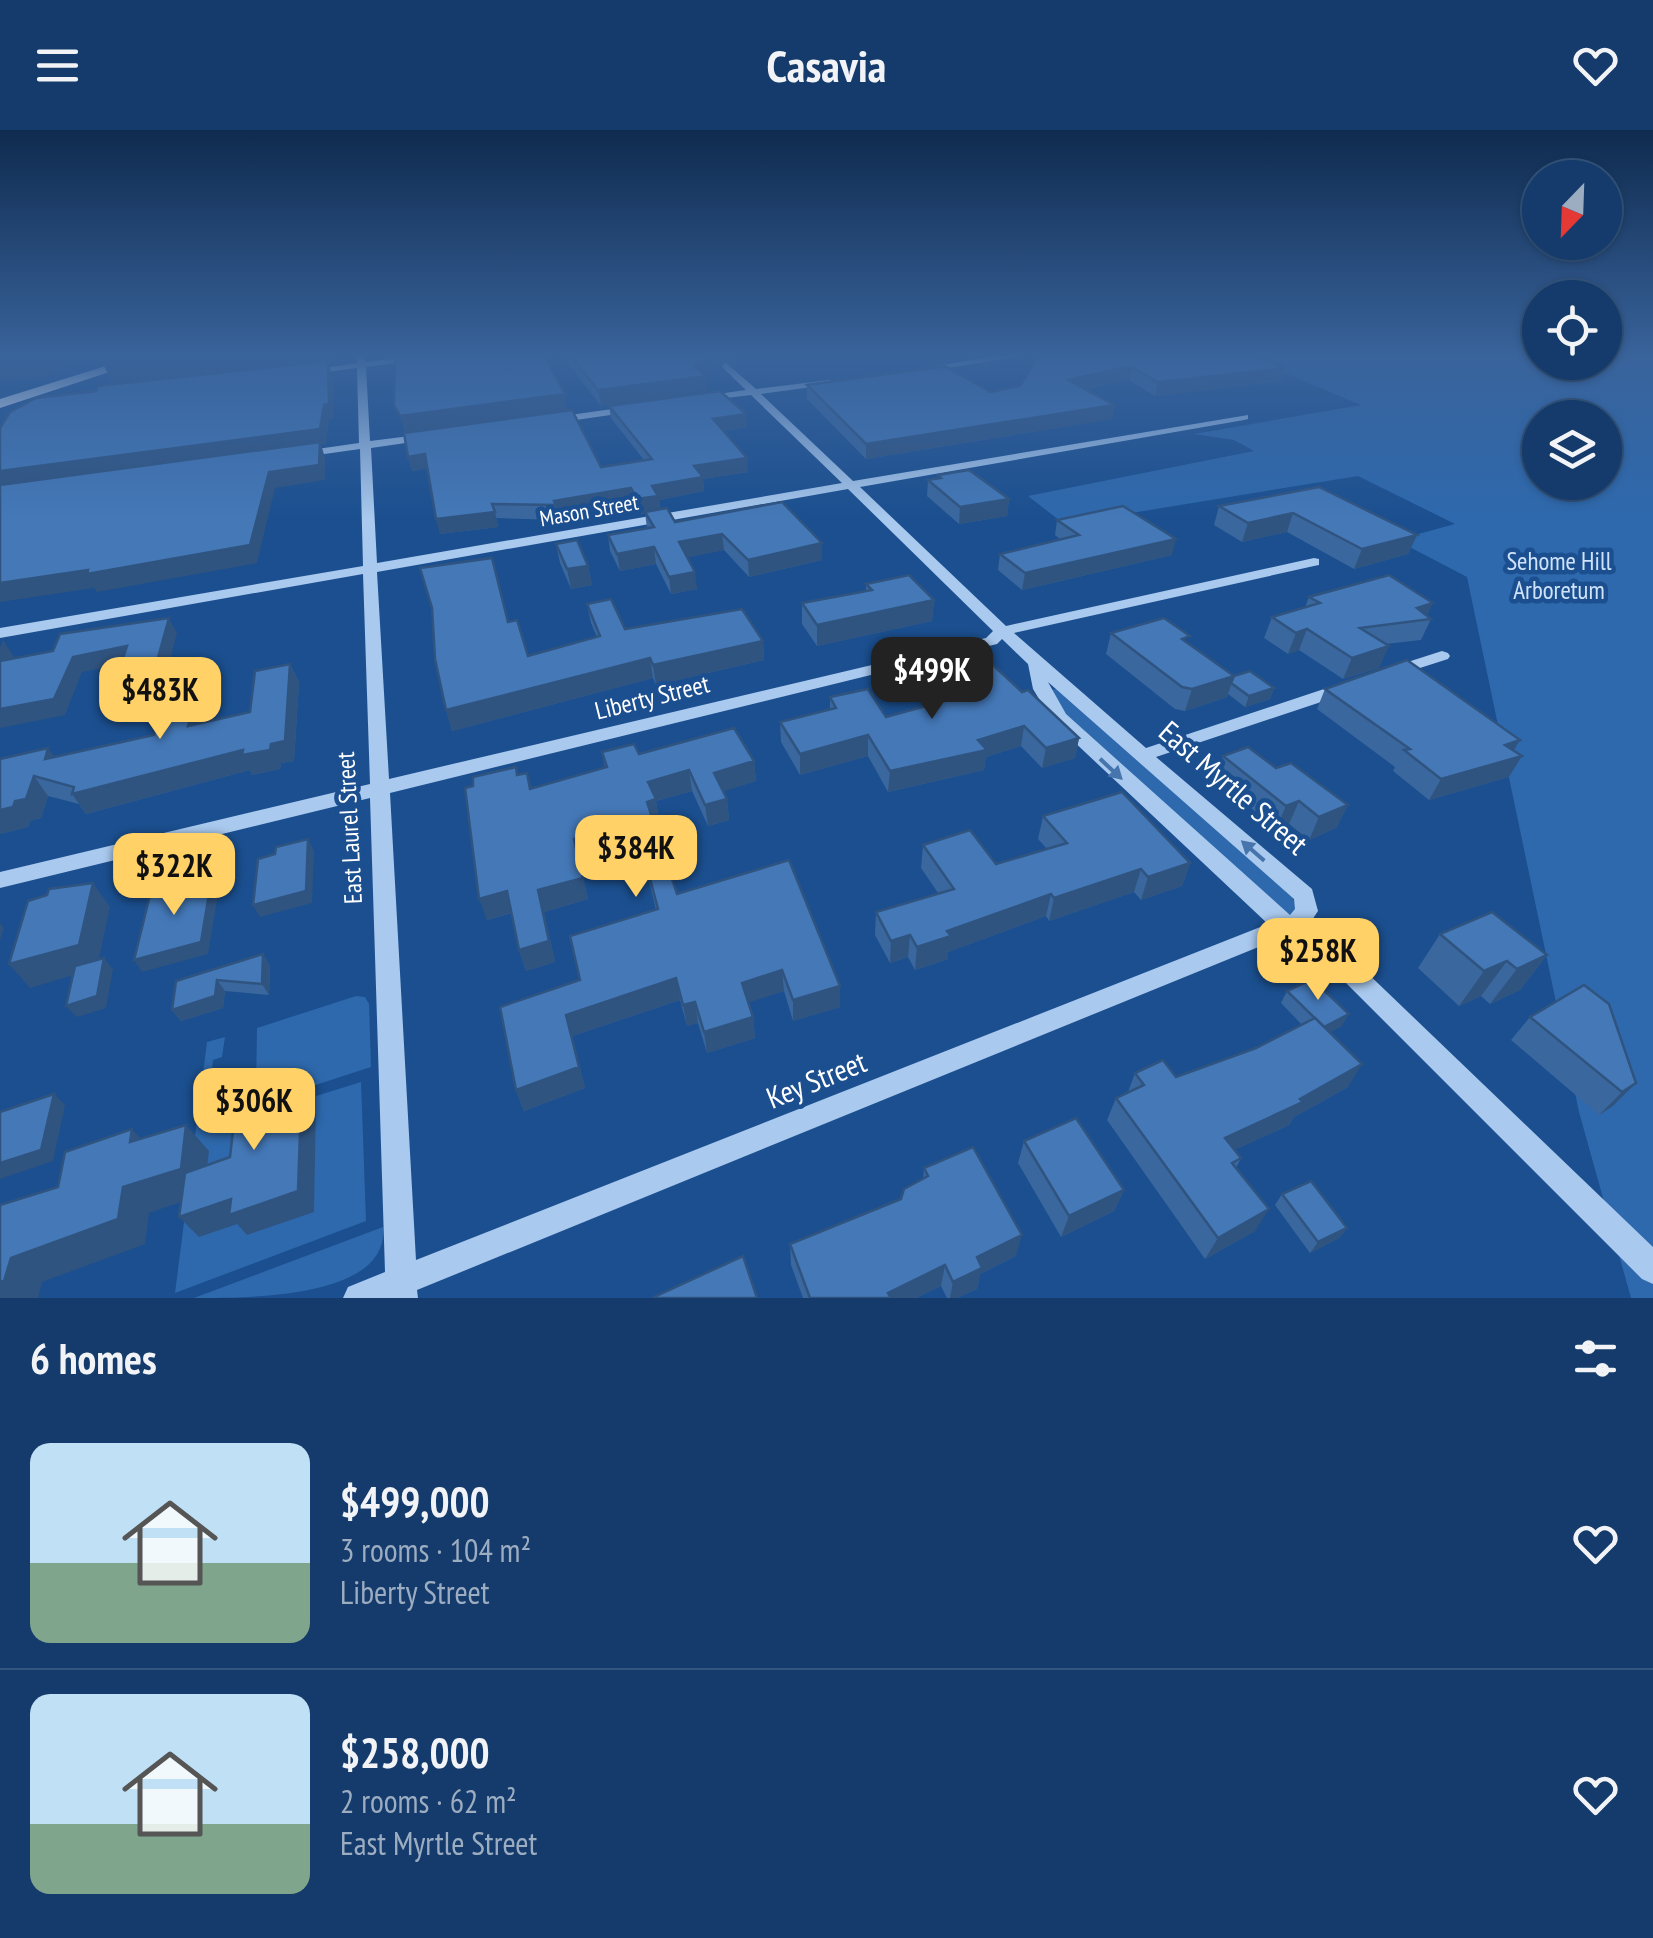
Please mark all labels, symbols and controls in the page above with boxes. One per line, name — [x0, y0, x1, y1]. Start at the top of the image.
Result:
text: Casavia — [767, 36, 886, 94]
icon: menu — [30, 38, 85, 93]
icon: heart — [1568, 38, 1623, 93]
north arrow — [1522, 160, 1622, 260]
map controls — [1522, 160, 1622, 500]
button: locate — [1522, 280, 1622, 380]
button: layers — [1522, 400, 1622, 500]
street label: Mason Street — [538, 488, 640, 532]
park label: Sehome Hill Arboretum — [1506, 545, 1612, 606]
pin: $499K — [862, 637, 1002, 722]
text: $499K — [893, 648, 971, 690]
pin: $483K — [90, 657, 230, 742]
street label: Liberty Street — [591, 667, 713, 727]
text: $483K — [121, 668, 199, 710]
street label: East Myrtle Street — [1151, 712, 1317, 863]
street label: East Laurel Street — [329, 751, 369, 905]
one-way arrow — [1099, 757, 1123, 780]
pin: $384K — [566, 815, 706, 900]
text: $384K — [597, 826, 675, 868]
pin: $322K — [104, 833, 244, 918]
one-way arrow — [1241, 840, 1266, 862]
text: $322K — [135, 844, 213, 886]
pin: $258K — [1248, 918, 1388, 1003]
text: $258K — [1279, 929, 1357, 971]
street label: Key Street — [760, 1041, 872, 1117]
pin: $306K — [184, 1068, 324, 1153]
text: $306K — [215, 1079, 293, 1121]
text: 6 homes — [30, 1331, 157, 1386]
icon: filters — [1568, 1331, 1623, 1386]
text: $499,000 — [340, 1474, 490, 1529]
icon: home — [110, 1483, 230, 1603]
icon: heart — [1568, 1516, 1623, 1571]
text: 3 rooms · 104 m² — [340, 1529, 531, 1571]
text: Liberty Street — [340, 1571, 490, 1613]
text: $258,000 — [340, 1725, 490, 1780]
icon: home — [110, 1734, 230, 1854]
icon: heart — [1568, 1767, 1623, 1822]
text: 2 rooms · 62 m² — [340, 1780, 517, 1822]
text: East Myrtle Street — [340, 1822, 537, 1864]

